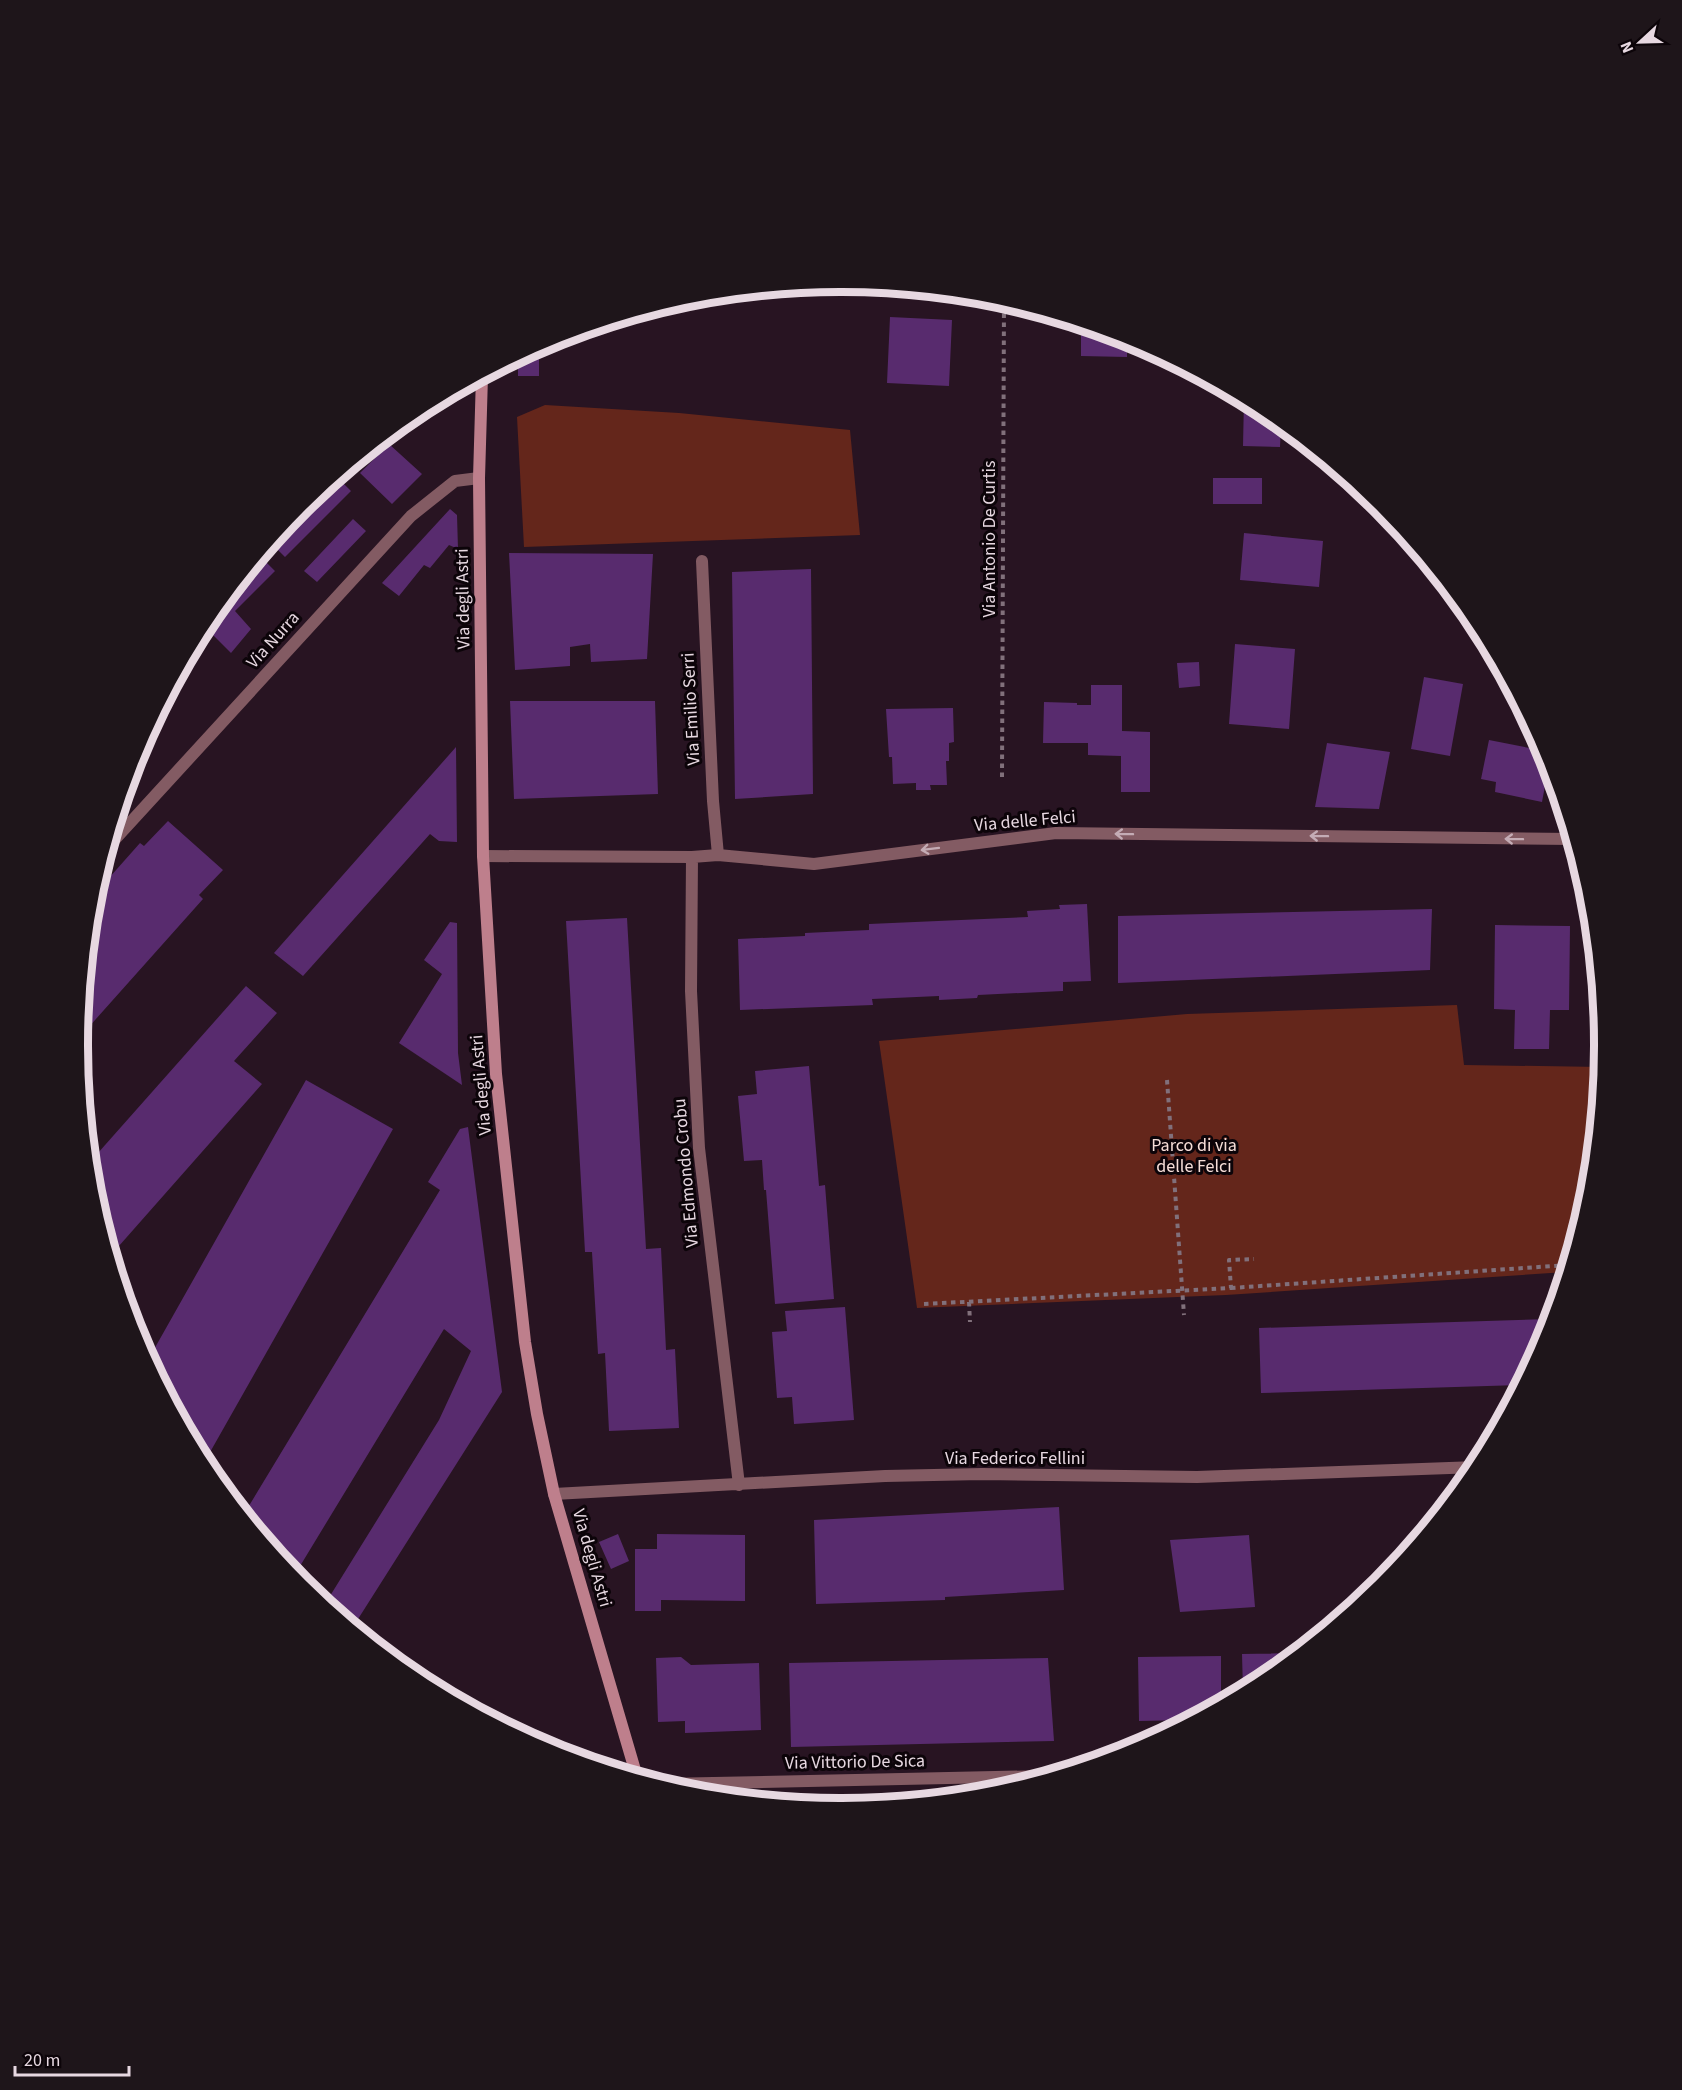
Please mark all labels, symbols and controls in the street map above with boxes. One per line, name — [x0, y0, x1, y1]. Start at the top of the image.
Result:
north arrow — [1610, 12, 1670, 72]
text: N — [1615, 38, 1639, 56]
street label: Via Antonio De Curtis — [977, 460, 1002, 618]
street label: Via degli Astri — [450, 548, 476, 650]
street label: Via Nurra — [241, 606, 305, 674]
street label: Via Emilio Serri — [676, 652, 706, 766]
street label: Via delle Felci — [973, 804, 1077, 838]
one-way arrow — [1114, 828, 1134, 840]
one-way arrow — [1309, 830, 1329, 842]
one-way arrow — [1504, 833, 1524, 844]
one-way arrow — [920, 844, 940, 855]
street label: Via degli Astri — [464, 1034, 498, 1136]
street label: Via Edmondo Crobu — [667, 1097, 705, 1249]
park label: Parco di via delle Felci — [1151, 1133, 1237, 1179]
street label: Via Federico Fellini — [945, 1446, 1085, 1471]
street label: Via degli Astri — [566, 1506, 618, 1610]
street label: Via Vittorio De Sica — [785, 1748, 925, 1776]
scale bar — [15, 2039, 129, 2077]
text: 20 m — [24, 2048, 60, 2073]

